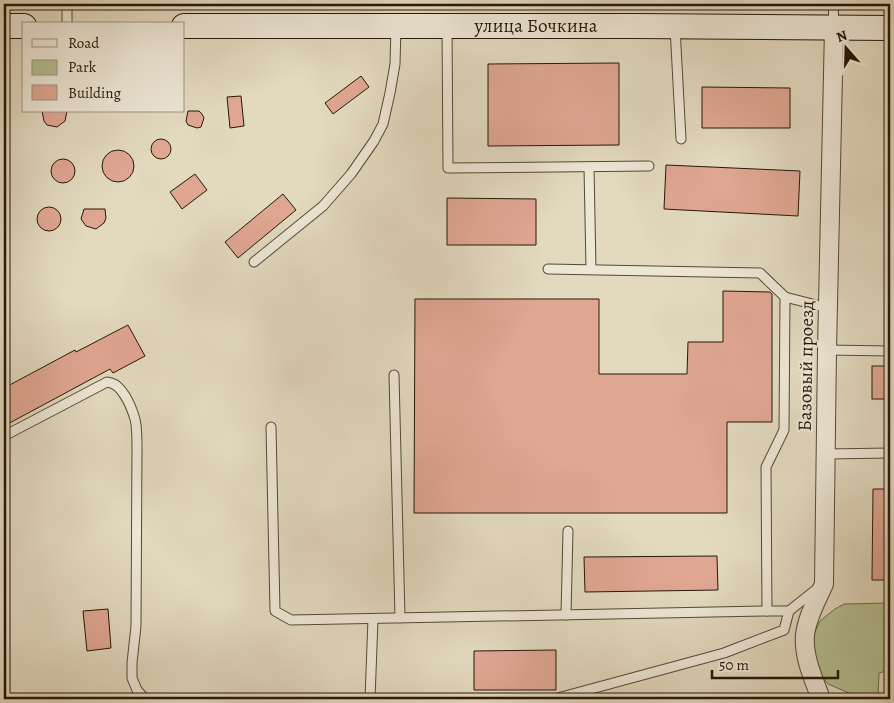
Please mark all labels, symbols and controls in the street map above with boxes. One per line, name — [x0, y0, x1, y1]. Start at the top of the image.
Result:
street label: улица Бочкина — [473, 13, 598, 39]
legend — [22, 22, 185, 112]
north arrow — [822, 22, 872, 72]
text: N — [834, 26, 850, 47]
text: Road — [68, 33, 100, 53]
text: Park — [68, 57, 97, 77]
text: Building — [68, 83, 121, 103]
street label: Базовый проезд — [792, 300, 820, 432]
scale bar — [712, 648, 838, 680]
text: 50 m — [719, 655, 749, 675]

